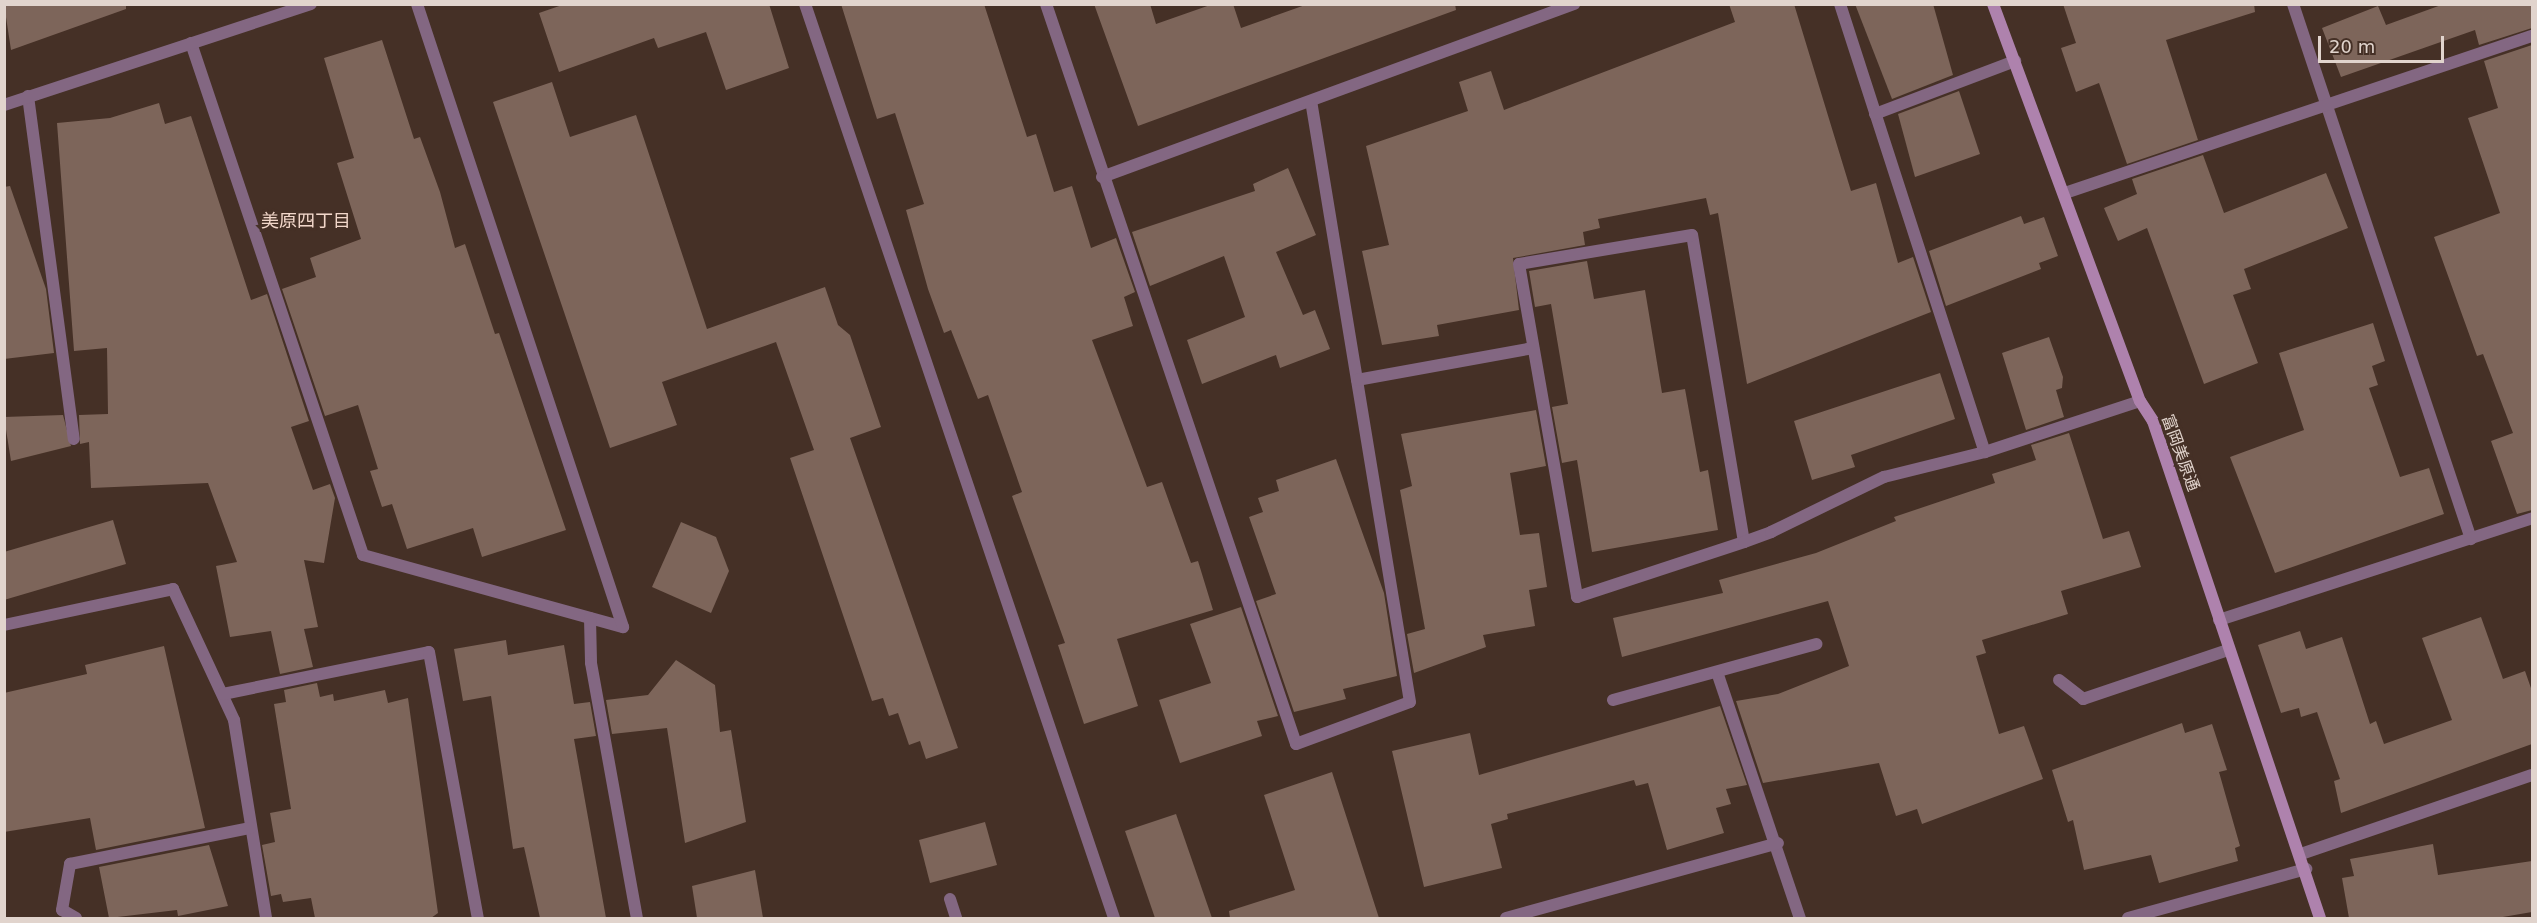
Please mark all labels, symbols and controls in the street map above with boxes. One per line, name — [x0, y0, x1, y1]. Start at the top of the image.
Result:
scale bar — [2321, 24, 2447, 62]
text: 20 m — [2329, 36, 2375, 57]
district label: 美原四丁目 — [261, 210, 351, 232]
street label: 富岡美原通 — [2157, 412, 2203, 494]

